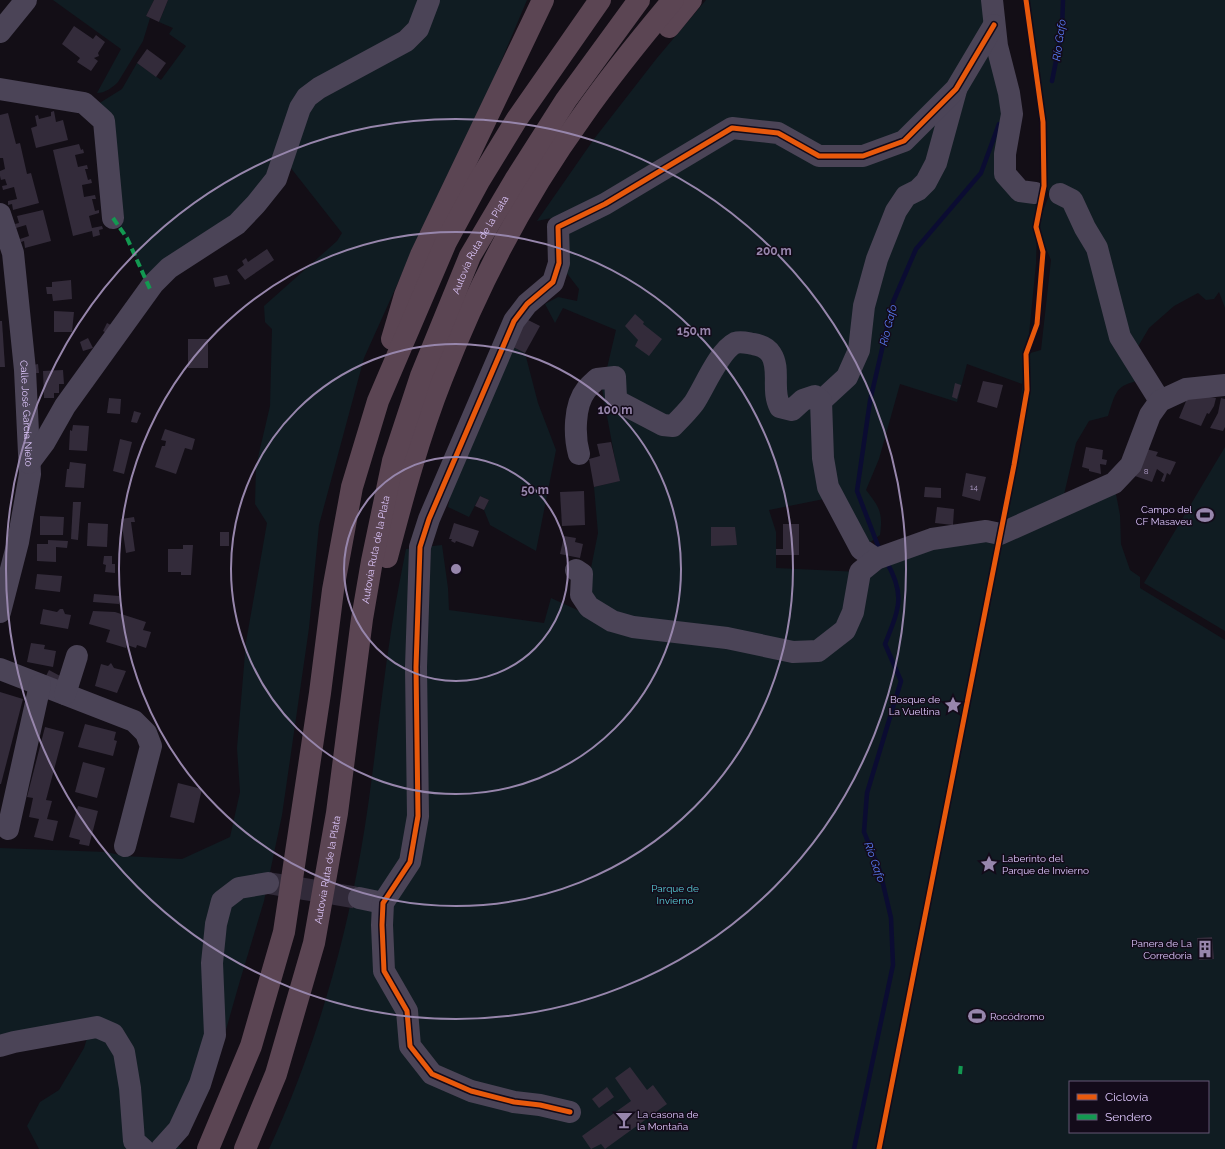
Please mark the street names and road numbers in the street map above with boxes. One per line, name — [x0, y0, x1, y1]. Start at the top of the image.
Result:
street label: Autovía Ruta de la Plata — [450, 194, 511, 295]
street label: Calle José García Nieto — [18, 360, 35, 467]
street label: Autovía Ruta de la Plata — [360, 495, 392, 604]
street label: Autovía Ruta de la Plata — [312, 815, 342, 925]

